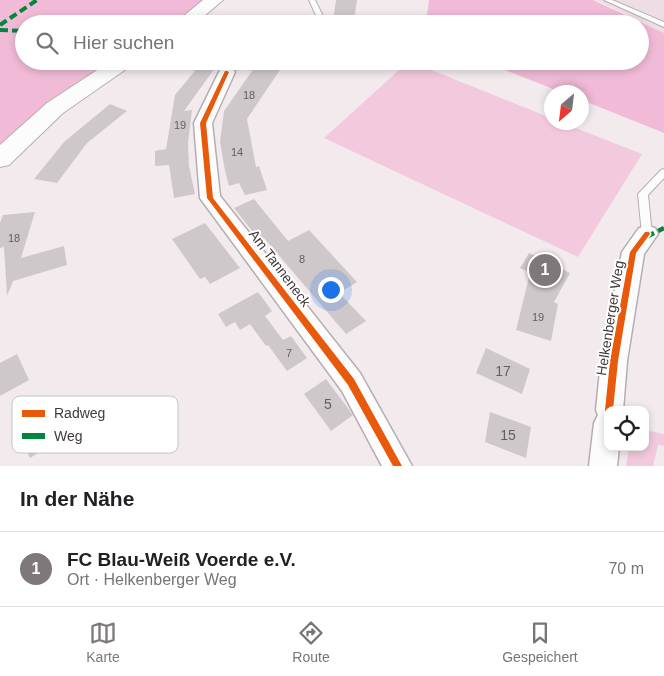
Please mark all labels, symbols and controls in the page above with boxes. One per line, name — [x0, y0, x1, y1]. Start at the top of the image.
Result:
search box — [15, 15, 649, 70]
icon: search — [33, 29, 61, 57]
text: Hier suchen — [73, 32, 174, 53]
north arrow — [544, 85, 589, 130]
house number: 18 — [243, 89, 255, 101]
house number: 19 — [174, 119, 186, 131]
house number: 14 — [231, 146, 243, 158]
street label: Am Tanneneck — [246, 226, 315, 310]
house number: 18 — [8, 232, 20, 244]
pin: 1 — [529, 251, 561, 289]
house number: 8 — [299, 253, 305, 265]
street label: Helkenberger Weg — [593, 259, 627, 377]
your location — [318, 277, 344, 303]
house number: 19 — [532, 311, 544, 323]
house number: 7 — [286, 347, 292, 359]
house number: 17 — [495, 363, 511, 379]
legend — [12, 396, 178, 453]
house number: 5 — [324, 396, 332, 412]
text: Radweg — [54, 405, 105, 421]
map controls — [604, 406, 649, 451]
button: locate — [604, 406, 649, 451]
house number: 15 — [500, 427, 516, 443]
text: Weg — [54, 428, 83, 444]
text: In der Nähe — [20, 487, 134, 510]
text: FC Blau-Weiß Voerde e.V. — [67, 549, 296, 570]
text: 1 — [32, 560, 40, 577]
text: 70 m — [608, 560, 644, 577]
text: Ort · Helkenberger Weg — [67, 571, 237, 588]
tab: Karte — [86, 619, 120, 665]
tab: Route — [292, 619, 330, 665]
tab: Gespeichert — [502, 619, 578, 665]

